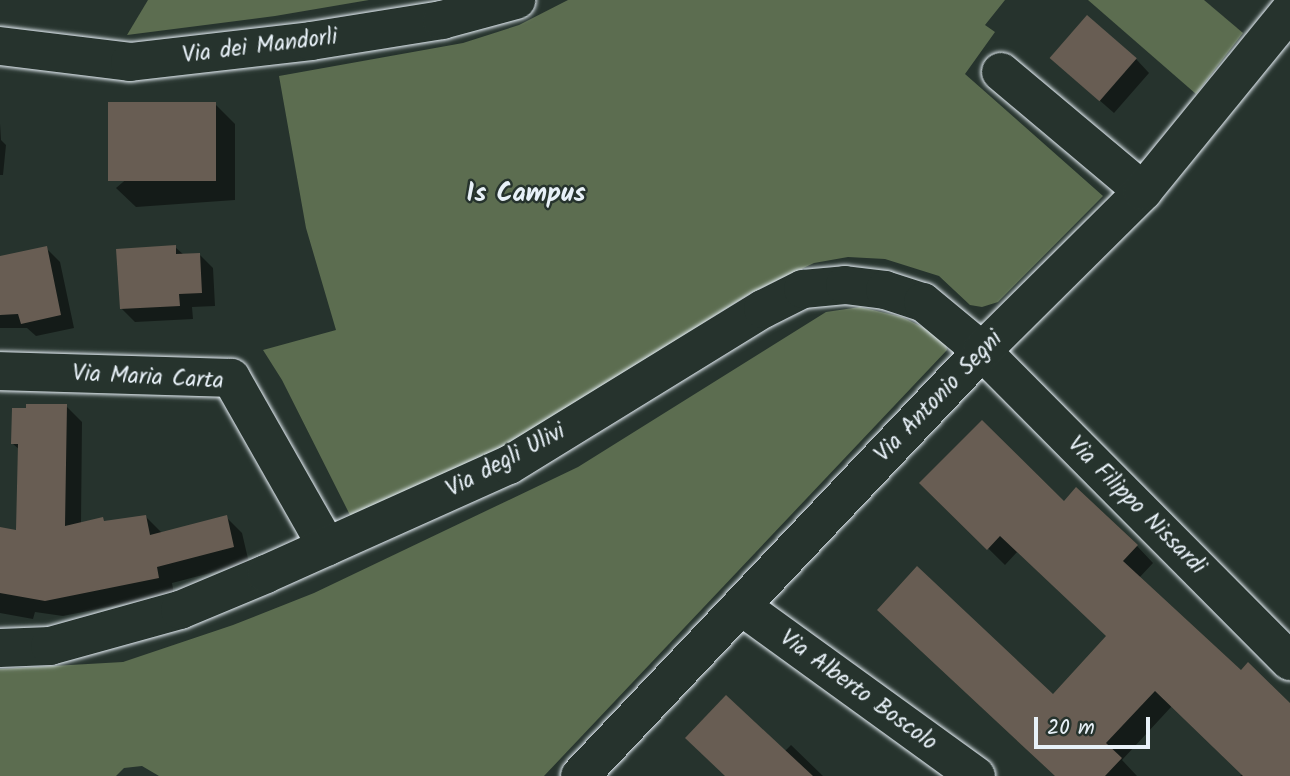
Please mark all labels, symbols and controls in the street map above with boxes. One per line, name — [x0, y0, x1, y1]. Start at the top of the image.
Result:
street label: Via dei Mandorli — [181, 24, 339, 70]
district label: Is Campus — [466, 179, 586, 211]
street label: Via Antonio Segni — [869, 326, 1009, 468]
street label: Via Maria Carta — [72, 360, 224, 396]
street label: Via degli Ulivi — [442, 418, 570, 504]
street label: Via Filippo Nissardi — [1061, 431, 1211, 581]
street label: Via Alberto Boscolo — [774, 625, 942, 757]
scale bar — [1038, 702, 1154, 746]
text: 20 m — [1047, 712, 1095, 745]

